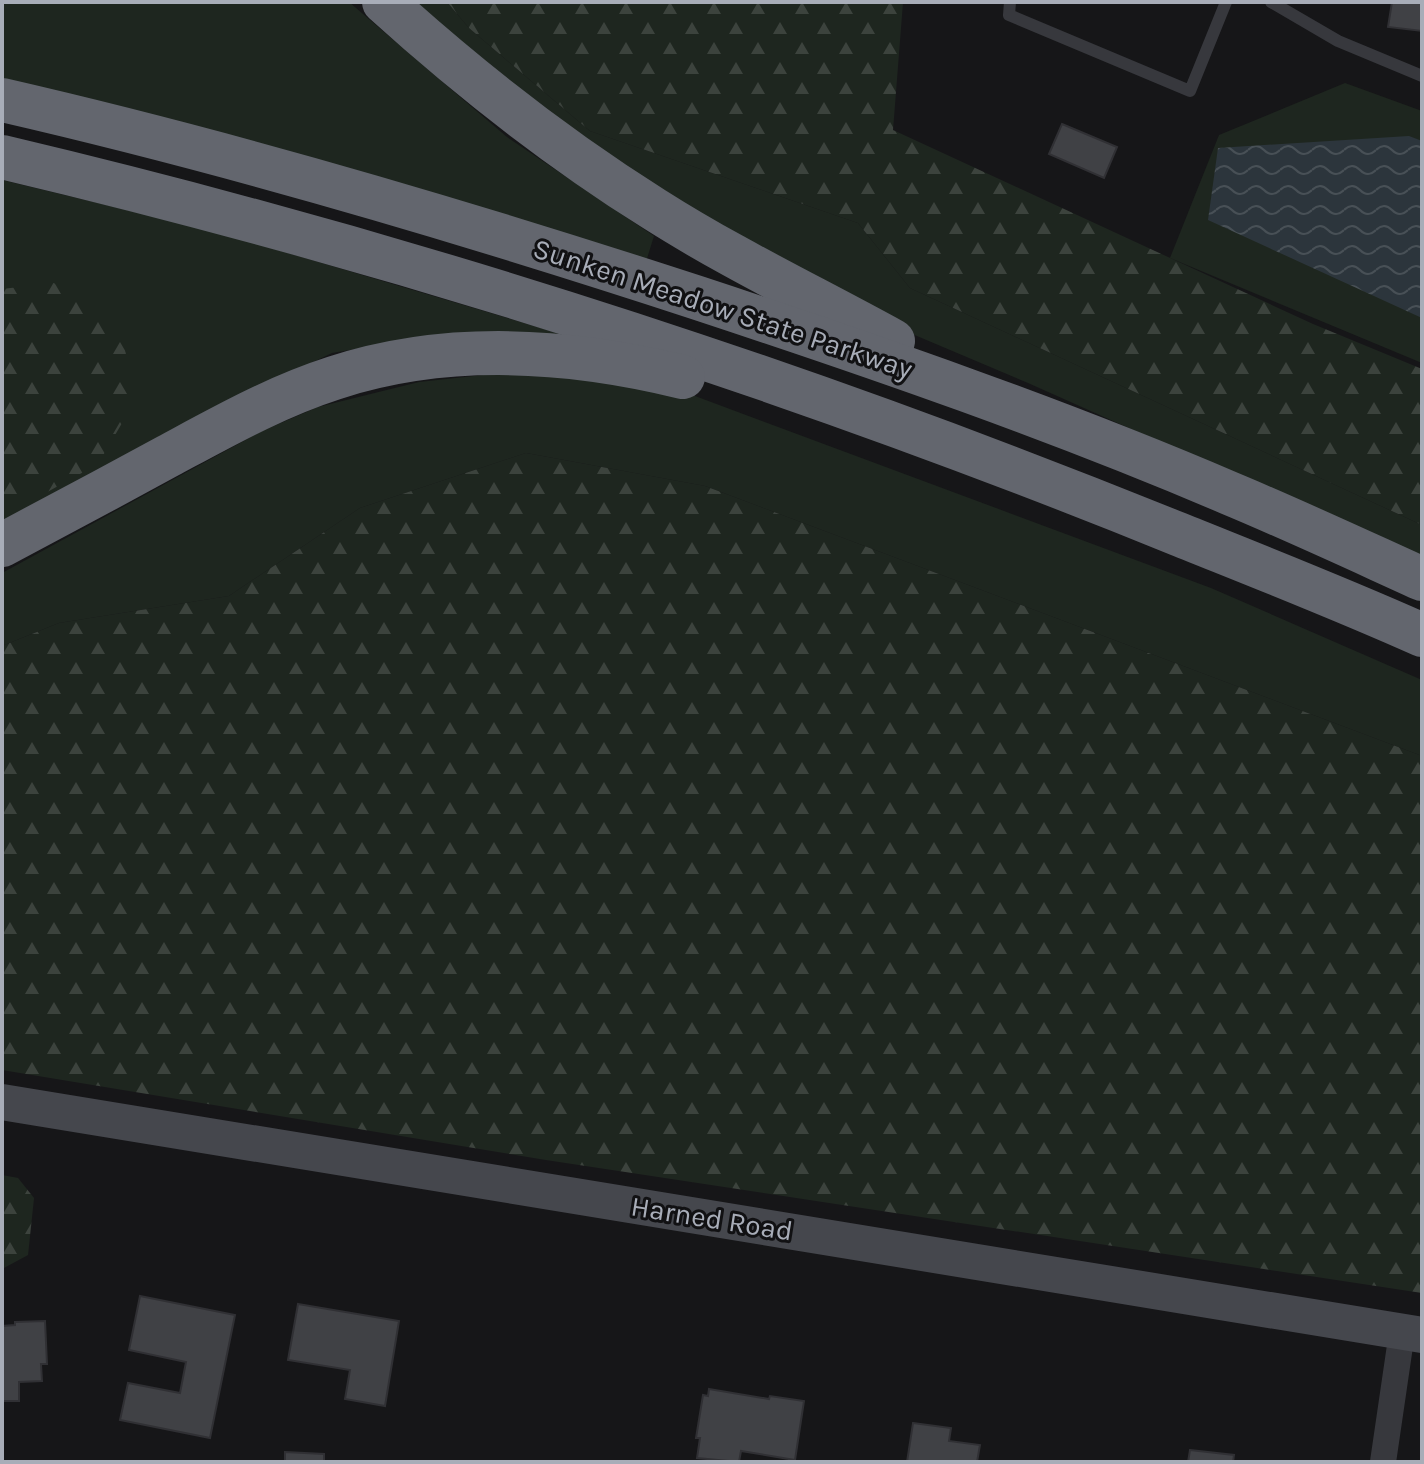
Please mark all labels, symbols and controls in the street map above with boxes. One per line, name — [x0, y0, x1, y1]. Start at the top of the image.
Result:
street label: Sunken Meadow State Parkway — [529, 231, 917, 385]
street label: Harned Road — [629, 1189, 795, 1248]

